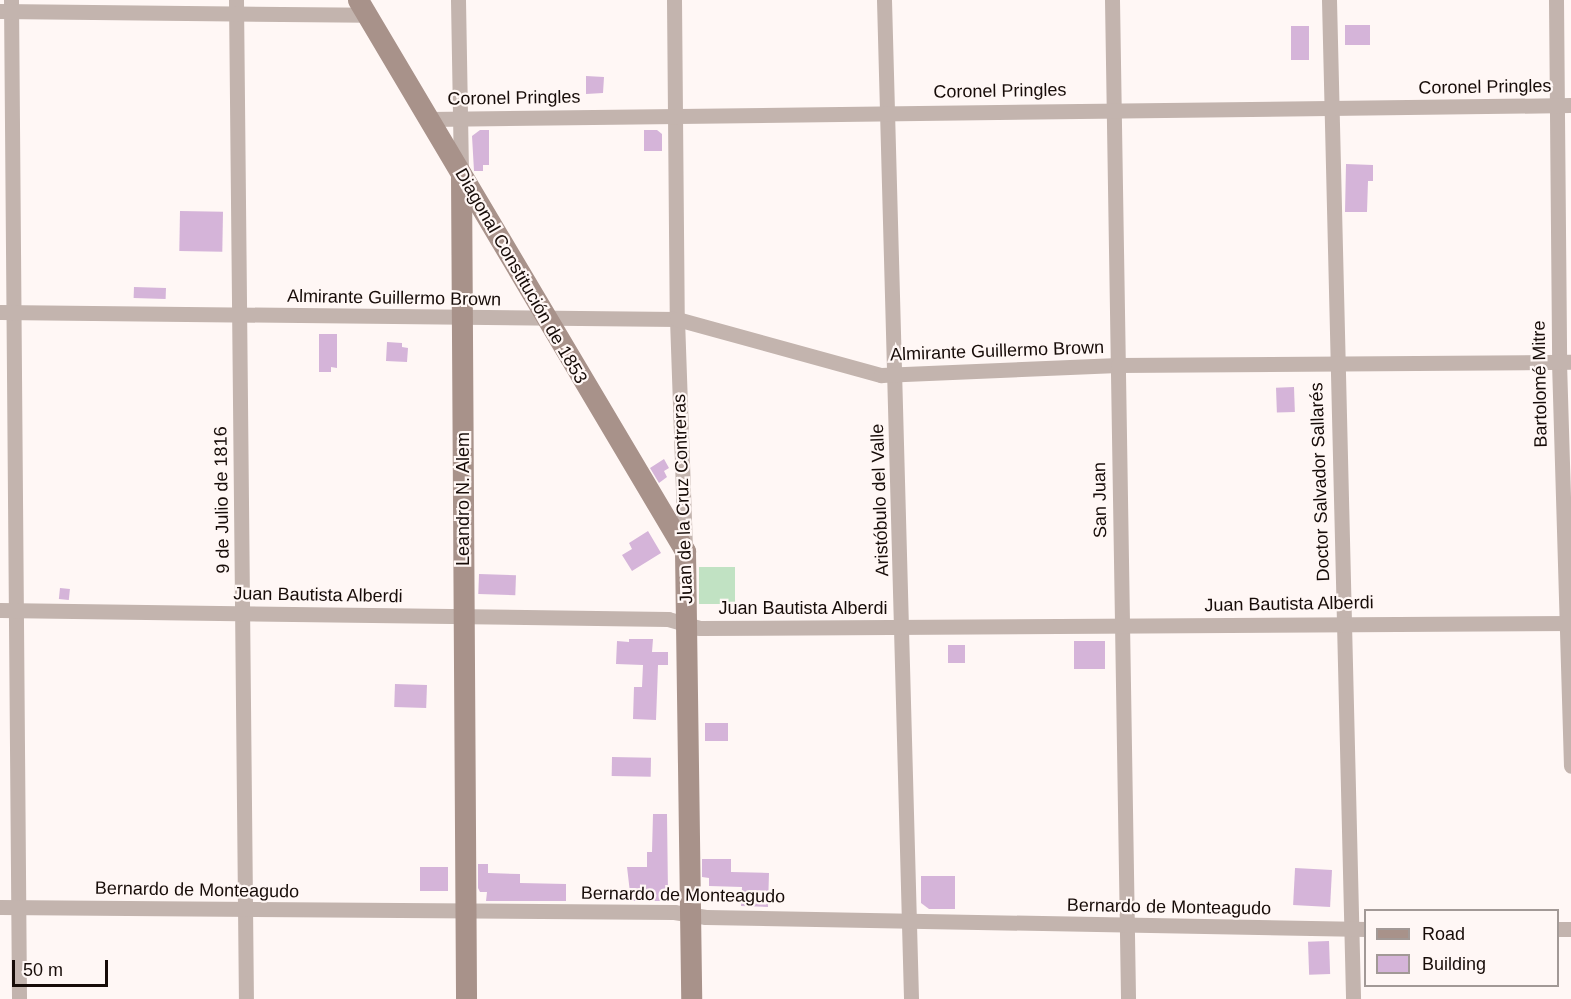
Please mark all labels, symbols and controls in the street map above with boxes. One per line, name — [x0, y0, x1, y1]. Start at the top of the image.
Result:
street label: Coronel Pringles — [1418, 75, 1552, 99]
street label: Coronel Pringles — [933, 79, 1067, 103]
street label: Coronel Pringles — [447, 86, 581, 110]
street label: Diagonal Constitución de 1853 — [450, 164, 592, 388]
street label: Almirante Guillermo Brown — [287, 285, 501, 311]
street label: Bartolomé Mitre — [1528, 320, 1552, 448]
street label: Almirante Guillermo Brown — [890, 336, 1104, 366]
street label: Doctor Salvador Sallarés — [1306, 382, 1334, 582]
street label: Juan de la Cruz Contreras — [669, 394, 697, 604]
street label: Aristóbulo del Valle — [867, 423, 893, 577]
street label: 9 de Julio de 1816 — [210, 426, 234, 574]
street label: Leandro N. Alem — [452, 431, 474, 567]
street label: San Juan — [1089, 462, 1111, 538]
street label: Juan Bautista Alberdi — [233, 583, 403, 607]
street label: Juan Bautista Alberdi — [1204, 592, 1374, 616]
street label: Juan Bautista Alberdi — [718, 597, 888, 619]
street label: Bernardo de Monteagudo — [95, 877, 299, 903]
street label: Bernardo de Monteagudo — [581, 882, 785, 908]
street label: Bernardo de Monteagudo — [1067, 894, 1271, 920]
legend — [1364, 909, 1559, 987]
text: Road — [1422, 924, 1465, 944]
scale bar — [15, 948, 111, 986]
text: Building — [1422, 954, 1486, 974]
text: 50 m — [23, 960, 63, 980]

